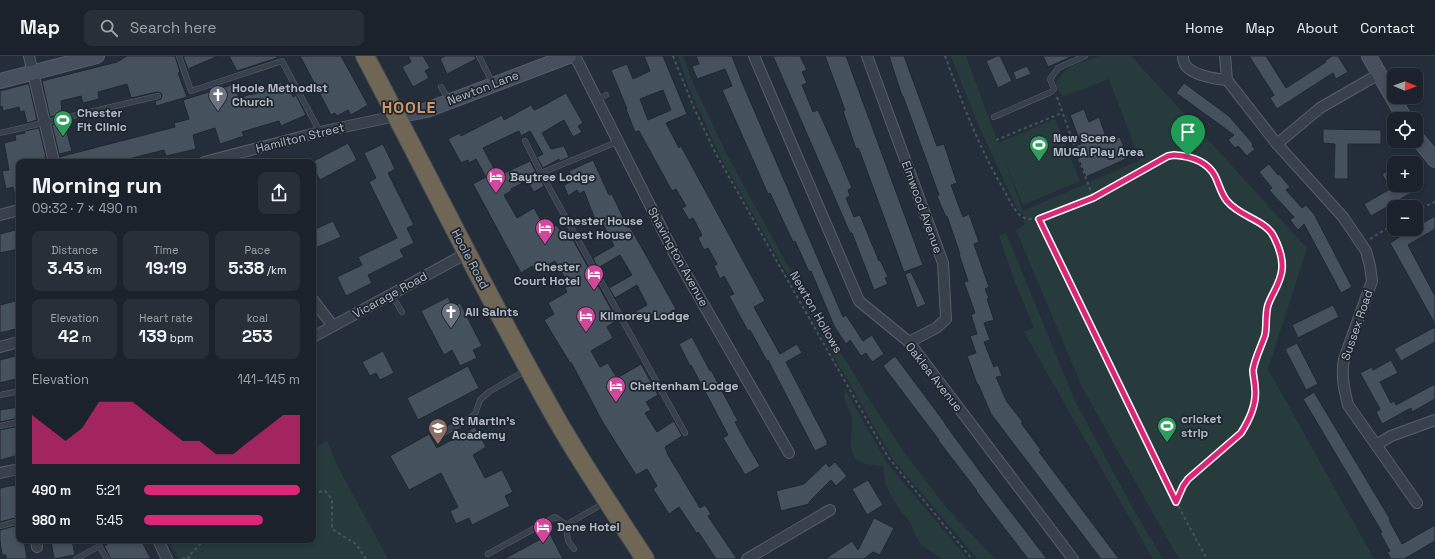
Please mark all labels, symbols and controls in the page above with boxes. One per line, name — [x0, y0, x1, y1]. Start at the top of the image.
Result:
search box — [84, 10, 364, 46]
text: Map — [20, 15, 60, 40]
icon: search — [98, 17, 120, 39]
text: Search here — [130, 18, 216, 37]
text: Home — [1185, 19, 1223, 37]
text: Map — [1245, 19, 1275, 37]
text: About — [1297, 19, 1338, 37]
text: Contact — [1360, 19, 1415, 37]
street label: Newton Lane — [445, 67, 521, 109]
north arrow — [1387, 68, 1423, 104]
map controls — [1387, 68, 1423, 236]
place label: Hoole Methodist Church — [232, 80, 328, 110]
church icon: Hoole Methodist Church — [207, 84, 229, 112]
district label: HOOLE — [382, 97, 436, 118]
place label: Chester Fit Clinic — [77, 105, 127, 135]
sports icon: Chester Fit Clinic — [52, 109, 74, 137]
button: locate — [1387, 112, 1423, 148]
pin — [1171, 115, 1205, 156]
street label: Hamilton Street — [254, 119, 346, 157]
icon: arrive — [1177, 121, 1199, 143]
place label: New Scene MUGA Play Area — [1053, 130, 1144, 160]
sports icon: New Scene MUGA Play Area — [1028, 134, 1050, 162]
button: + — [1387, 156, 1423, 192]
street label: Elmwood Avenue — [898, 159, 946, 255]
hotel icon: Baytree Lodge — [485, 166, 507, 194]
place label: Baytree Lodge — [510, 169, 595, 185]
text: Morning run — [32, 171, 162, 199]
button: share — [258, 172, 300, 214]
text: 09:32 · 7 × 490 m — [32, 200, 137, 217]
button: − — [1387, 200, 1423, 236]
street label: Shavington Avenue — [644, 205, 712, 309]
place label: Chester House Guest House — [559, 213, 643, 243]
hotel icon: Chester House Guest House — [534, 217, 556, 245]
street label: Hoole Road — [448, 226, 492, 292]
text: Distance — [51, 243, 98, 257]
text: Time — [153, 243, 179, 257]
text: Pace — [244, 243, 270, 257]
text: 3.43 — [47, 257, 84, 279]
text: 19:19 — [145, 257, 187, 279]
text: 5:38 — [228, 257, 264, 279]
place label: Chester Court Hotel — [514, 259, 580, 289]
text: km — [84, 263, 102, 277]
text: /km — [264, 263, 286, 277]
hotel icon: Chester Court Hotel — [583, 263, 605, 291]
street label: Vicarage Road — [350, 268, 430, 322]
street label: Newton Hollows — [786, 268, 846, 356]
street label: Sussex Road — [1337, 288, 1377, 362]
church icon: All Saints — [440, 301, 462, 329]
place label: All Saints — [465, 304, 518, 320]
hotel icon: Kilmorey Lodge — [575, 305, 597, 333]
place label: Kilmorey Lodge — [600, 308, 690, 324]
text: Elevation — [51, 311, 99, 325]
text: Heart rate — [139, 311, 193, 325]
text: kcal — [247, 311, 268, 325]
text: 42 — [58, 325, 79, 347]
text: 139 — [138, 325, 167, 347]
text: 253 — [242, 325, 273, 347]
text: m — [79, 331, 91, 345]
text: bpm — [167, 331, 193, 345]
street label: Oaklea Avenue — [902, 339, 966, 415]
text: Elevation — [32, 371, 89, 388]
text: 141–145 m — [238, 371, 300, 388]
hotel icon: Cheltenham Lodge — [605, 375, 627, 403]
place label: Cheltenham Lodge — [630, 378, 739, 394]
place label: cricket strip — [1181, 411, 1222, 441]
place label: St Martin's Academy — [452, 413, 516, 443]
sports icon: cricket strip — [1156, 415, 1178, 443]
school or university icon: St Martin's Academy — [427, 417, 449, 445]
text: 490 m — [32, 482, 71, 499]
text: 5:21 — [96, 482, 120, 499]
text: 980 m — [32, 512, 71, 529]
text: 5:45 — [96, 512, 123, 529]
hotel icon: Dene Hotel — [532, 516, 554, 544]
place label: Dene Hotel — [557, 519, 620, 535]

